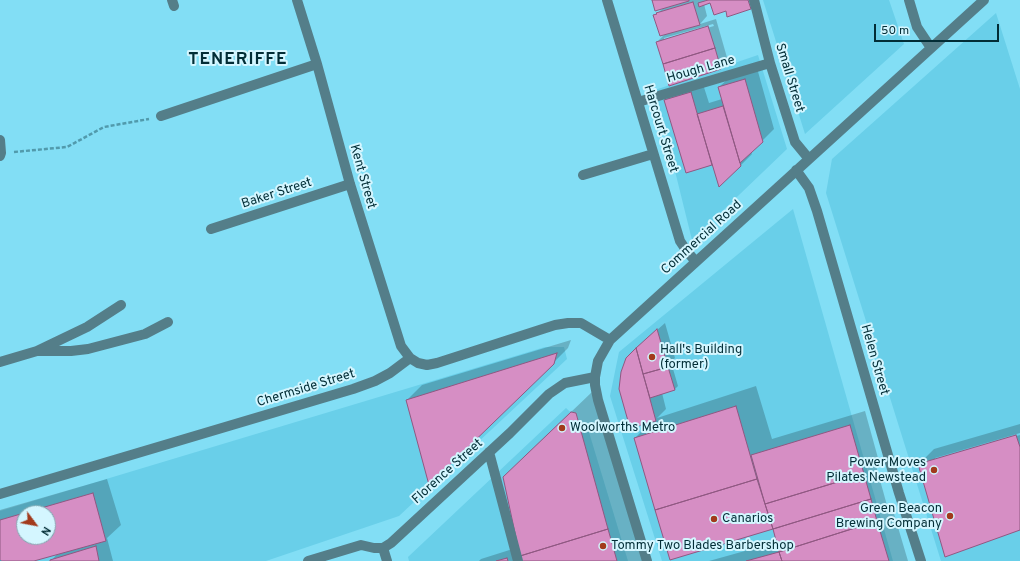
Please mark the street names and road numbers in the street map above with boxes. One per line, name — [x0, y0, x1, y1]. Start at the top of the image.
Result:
street label: Small Street — [771, 42, 807, 114]
street label: Hough Lane — [665, 53, 737, 87]
street label: Harcourt Street — [639, 83, 681, 175]
street label: Kent Street — [345, 143, 379, 211]
street label: Baker Street — [240, 175, 314, 213]
street label: Commercial Road — [658, 198, 746, 278]
street label: Helen Street — [856, 323, 892, 397]
street label: Chermside Street — [255, 367, 357, 411]
street label: Florence Street — [409, 436, 487, 508]

